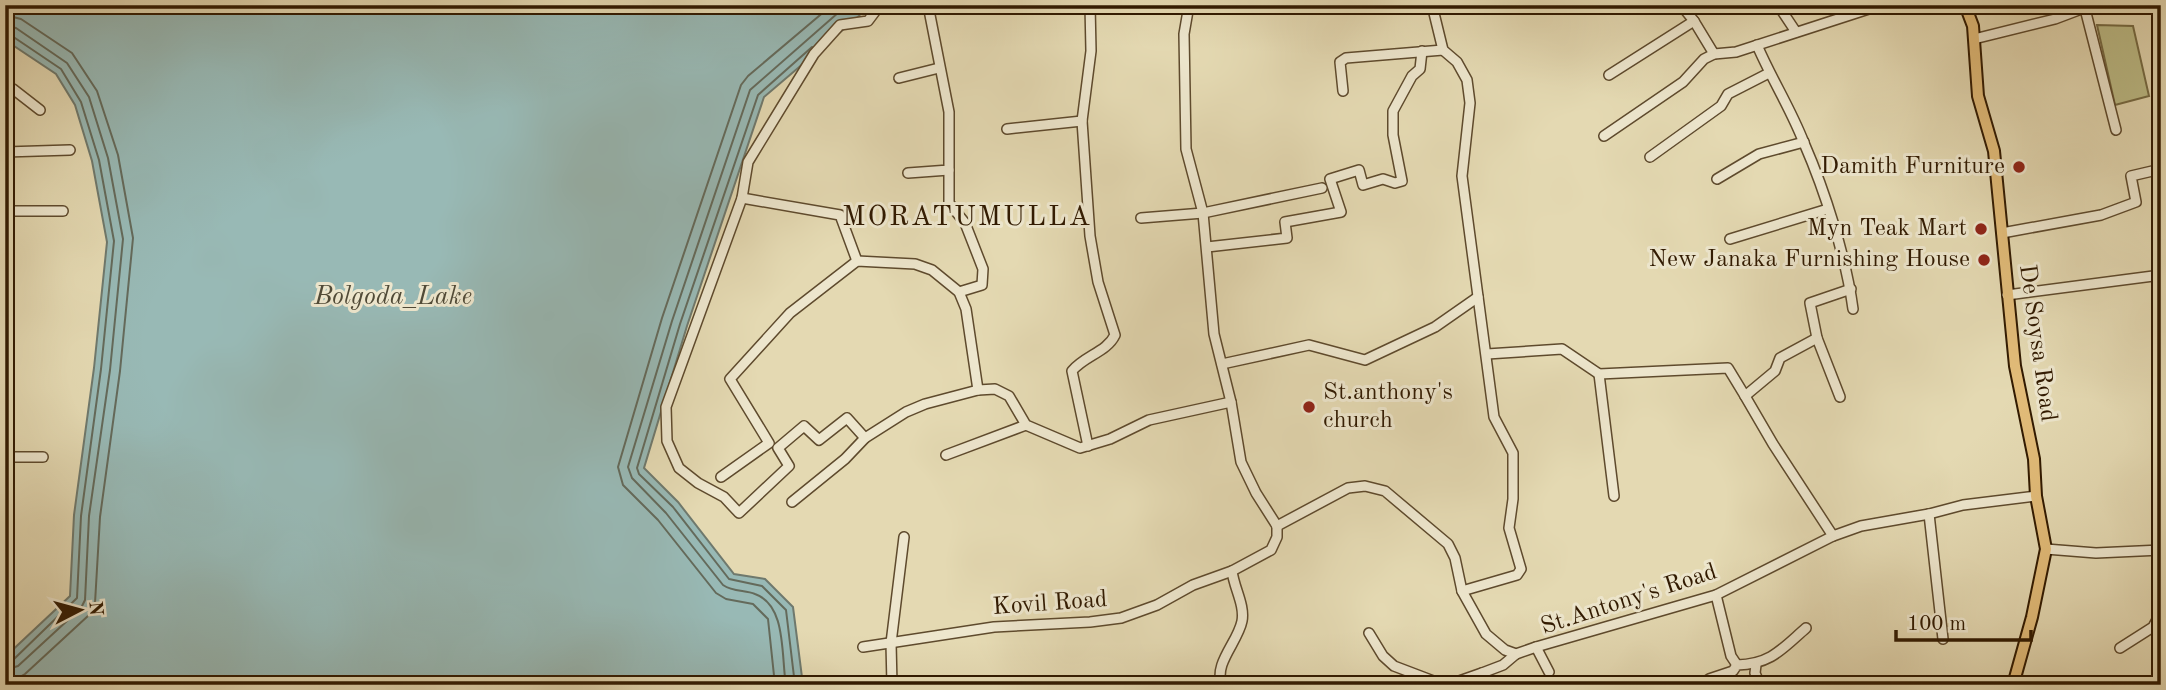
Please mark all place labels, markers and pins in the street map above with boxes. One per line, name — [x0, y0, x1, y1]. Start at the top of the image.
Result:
place label: Damith Furniture — [1820, 155, 2005, 179]
marker: Damith Furniture — [2011, 159, 2027, 175]
place label: Myn Teak Mart — [1807, 217, 1967, 241]
marker: Myn Teak Mart — [1973, 221, 1989, 237]
place label: New Janaka Furnishing House — [1648, 248, 1970, 272]
marker: New Janaka Furnishing House — [1976, 252, 1992, 268]
place label: St.anthony's church — [1323, 381, 1453, 433]
marker: St.anthony's church — [1301, 399, 1317, 415]

